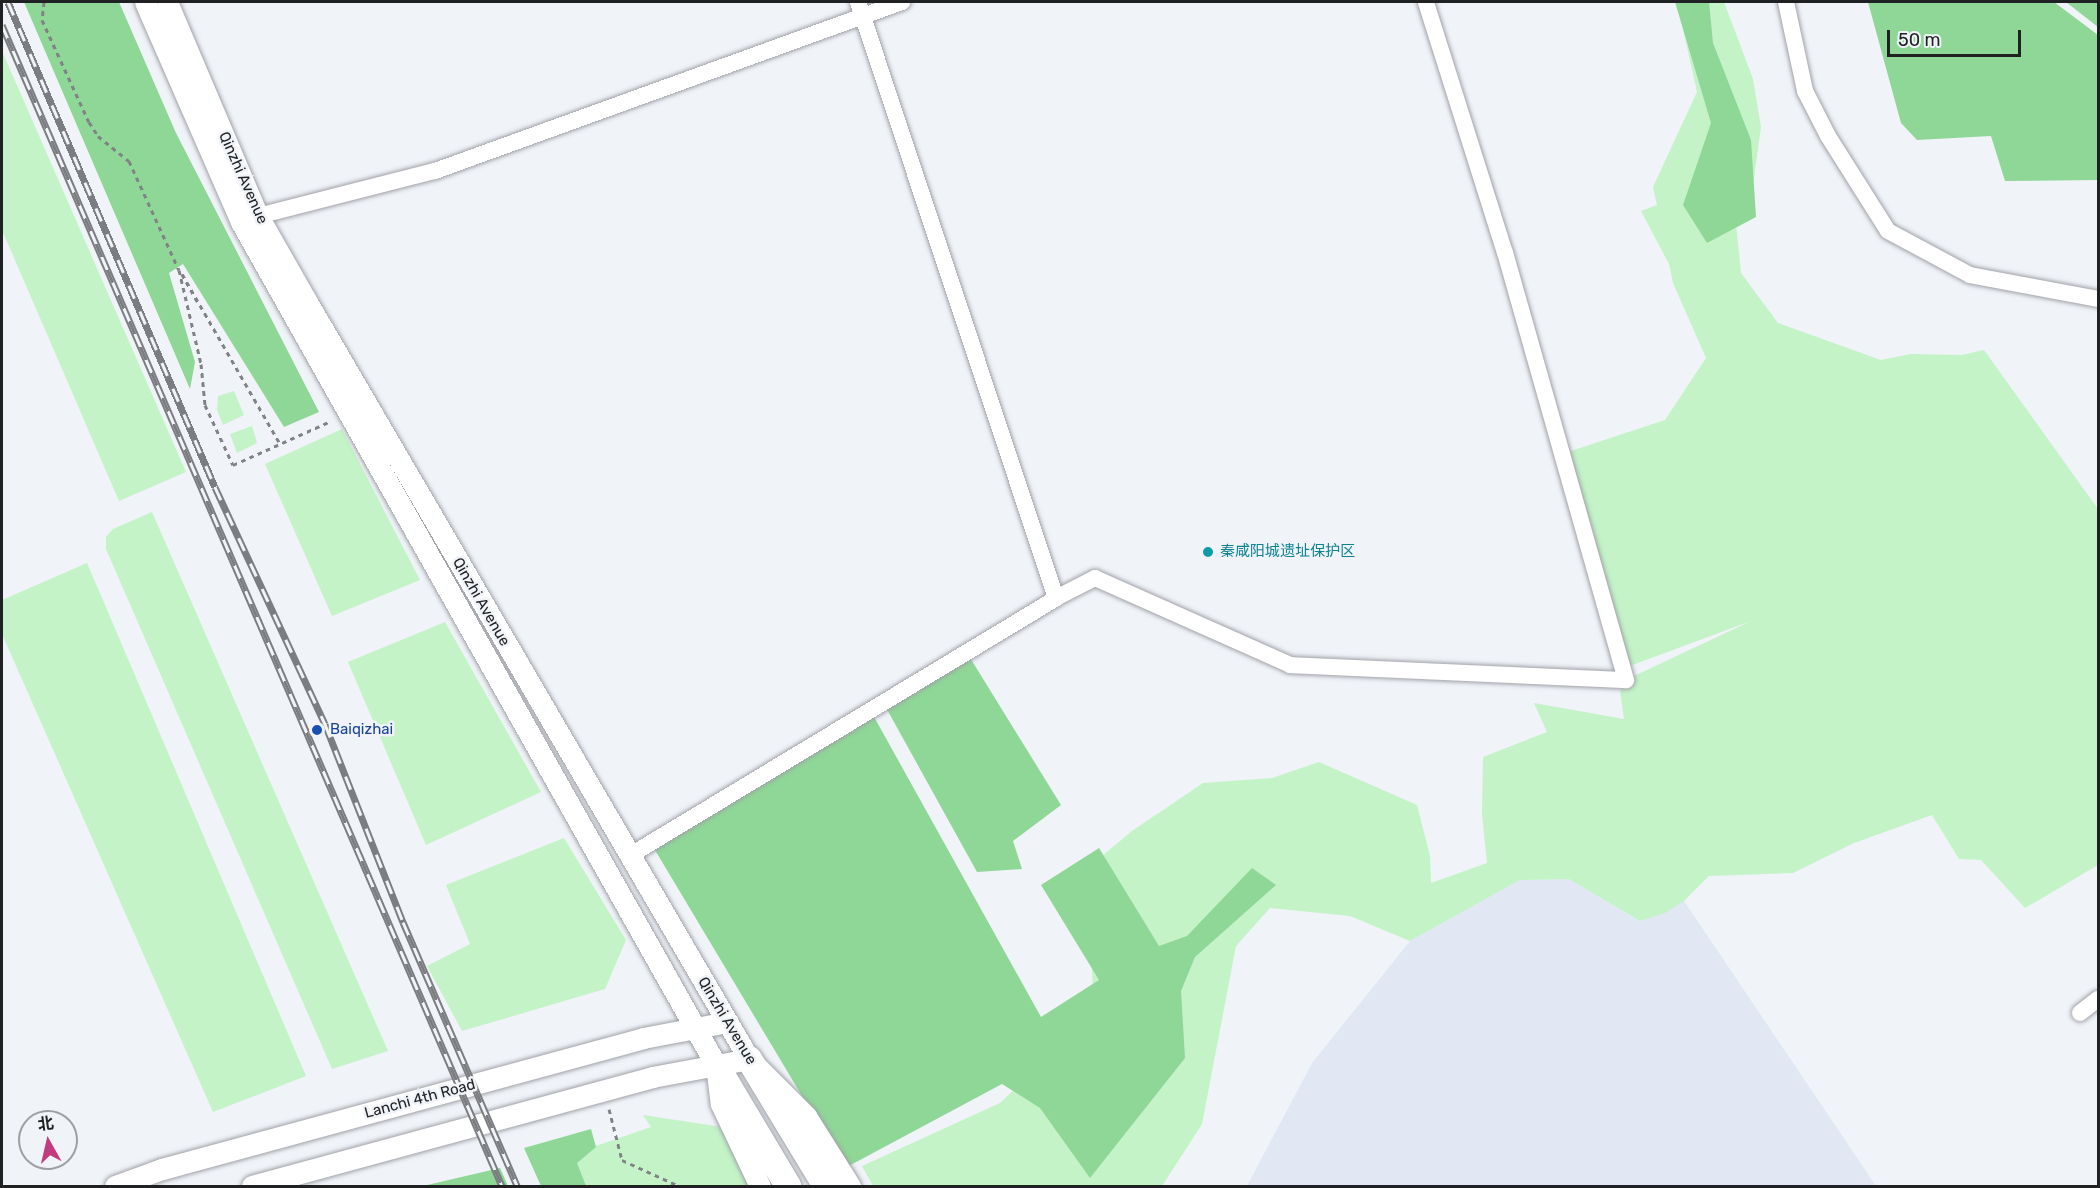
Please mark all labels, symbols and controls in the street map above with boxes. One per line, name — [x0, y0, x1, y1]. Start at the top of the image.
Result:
scale bar — [1890, 18, 2024, 56]
text: 50 m — [1898, 29, 1941, 51]
street label: Qinzhi Avenue — [215, 129, 271, 227]
place label: 秦咸阳城遗址保护区 — [1220, 543, 1355, 561]
marker: 秦咸阳城遗址保护区 — [1201, 545, 1215, 559]
street label: Qinzhi Avenue — [448, 554, 514, 650]
marker: Baiqizhai — [308, 721, 326, 739]
place label: Baiqizhai — [330, 721, 393, 739]
street label: Qinzhi Avenue — [694, 974, 760, 1068]
street label: Lanchi 4th Road — [363, 1076, 477, 1122]
north arrow — [18, 1110, 78, 1170]
text: 北 — [36, 1113, 55, 1134]

